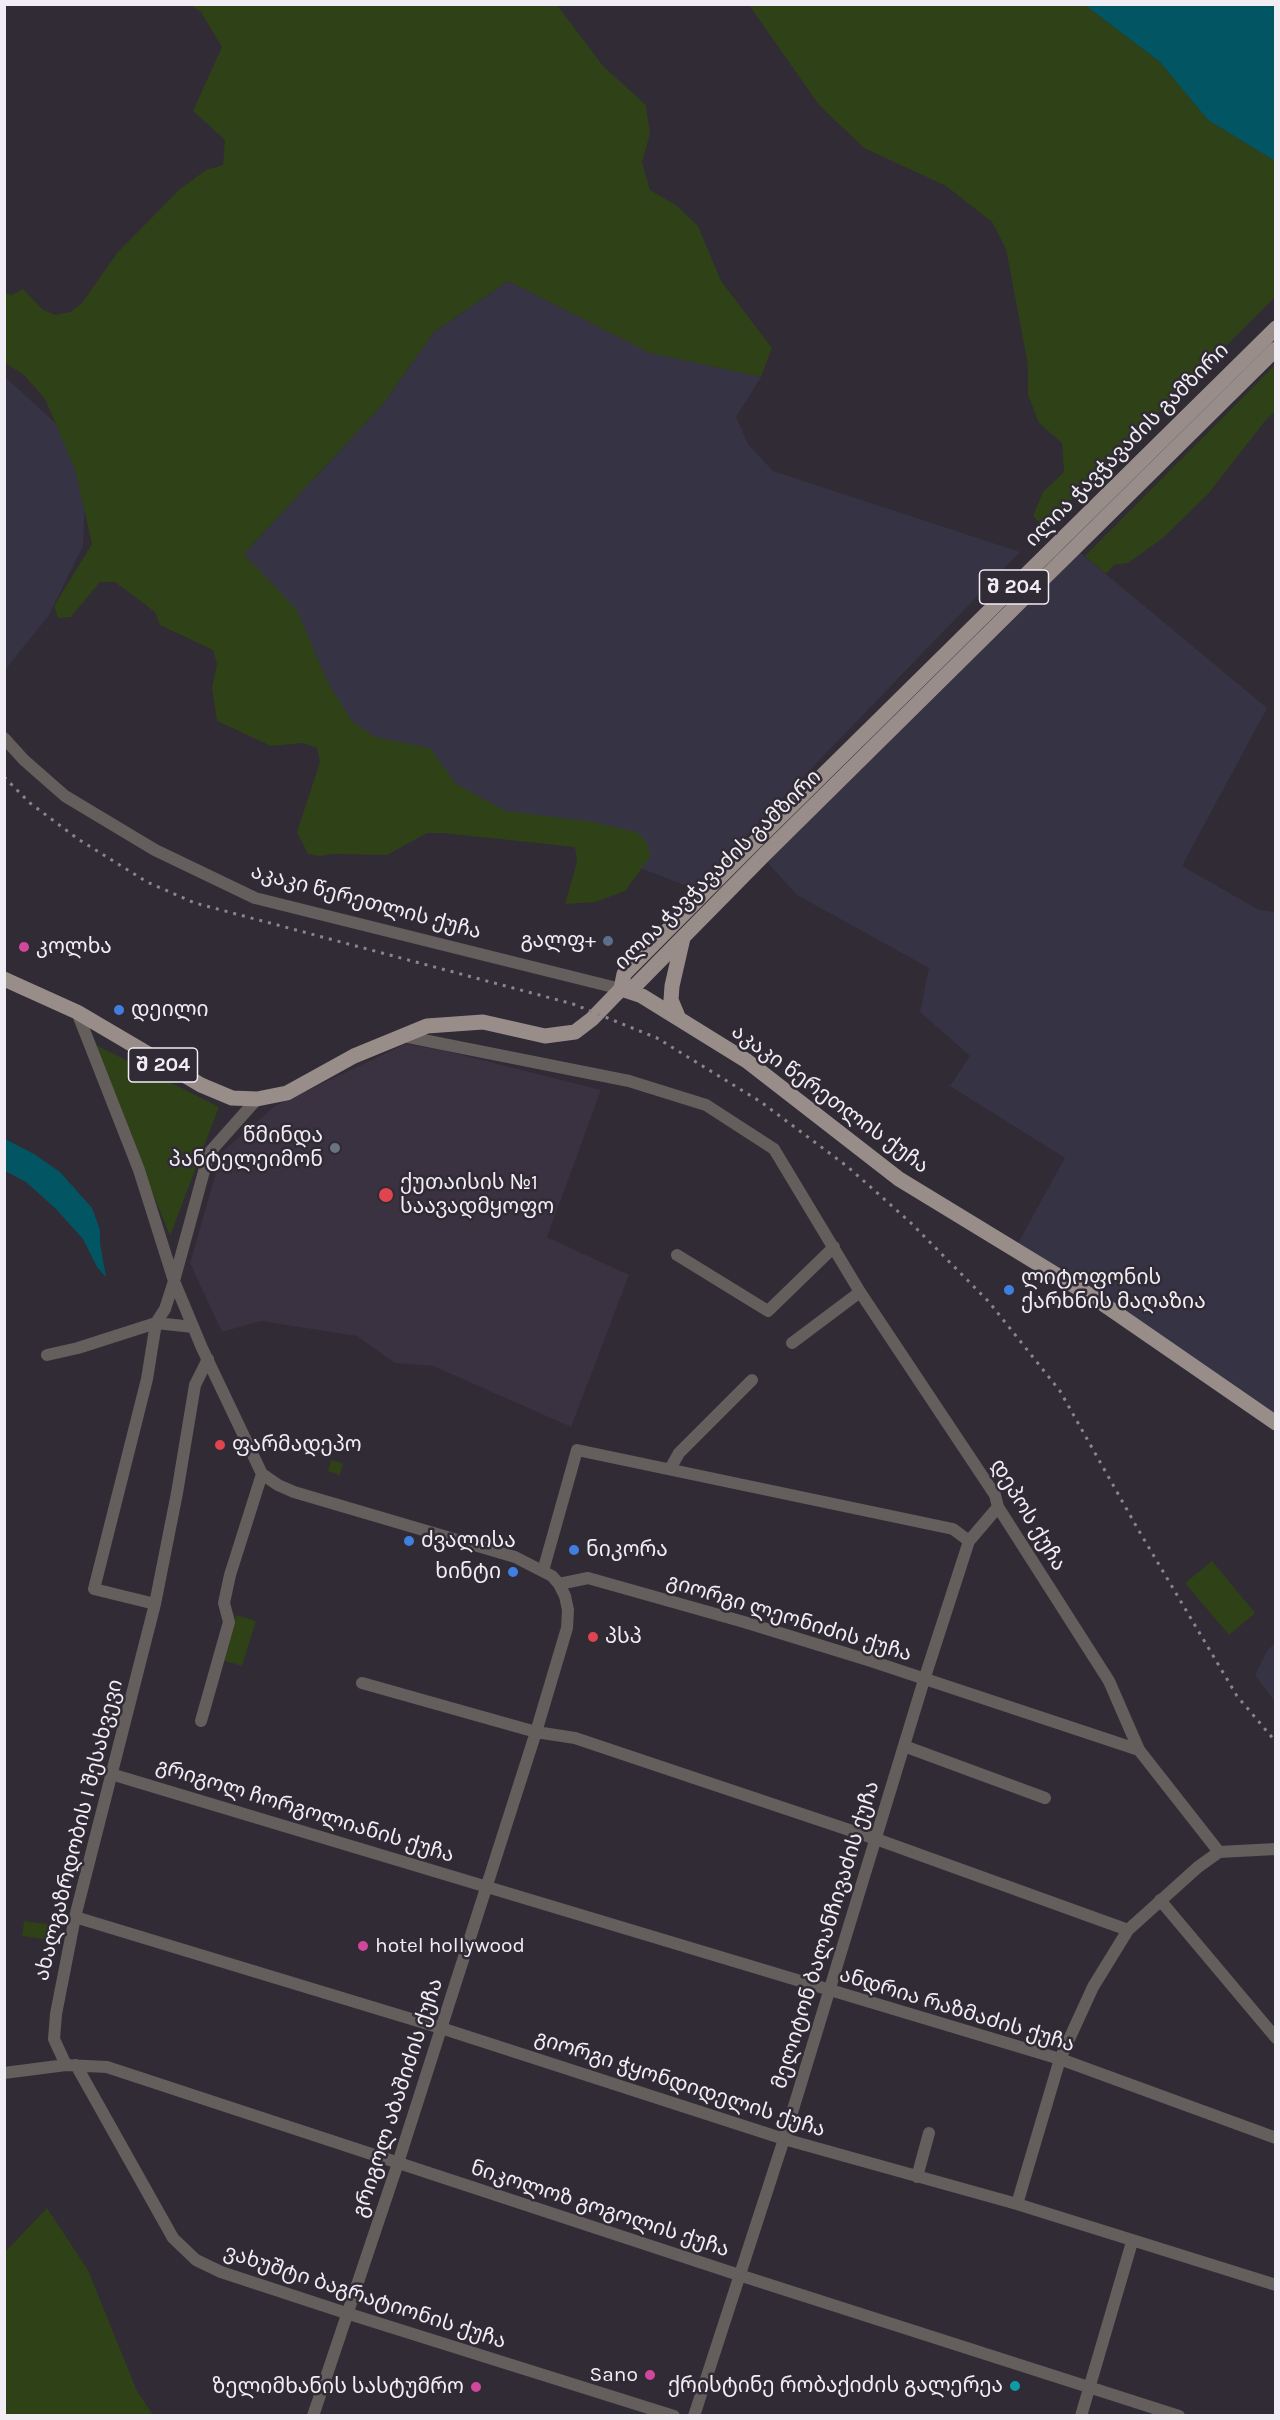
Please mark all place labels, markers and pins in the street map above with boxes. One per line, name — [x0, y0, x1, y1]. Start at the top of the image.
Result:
place label: გალფ+ — [520, 928, 596, 954]
place label: კოლხა — [36, 934, 112, 960]
marker: გალფ+ — [601, 934, 615, 948]
marker: კოლხა — [17, 940, 31, 954]
place label: დეილი — [131, 997, 209, 1023]
marker: დეილი — [112, 1003, 126, 1017]
place label: წმინდა პანტელეიმონ — [169, 1123, 323, 1173]
marker: წმინდა პანტელეიმონ — [328, 1141, 342, 1155]
place label: ქუთაისის №1 საავადმყოფო — [400, 1170, 554, 1220]
marker: ქუთაისის №1 საავადმყოფო — [377, 1186, 395, 1204]
place label: ლიტოფონის ქარხნის მაღაზია — [1021, 1265, 1206, 1315]
marker: ლიტოფონის ქარხნის მაღაზია — [1002, 1283, 1016, 1297]
place label: ფარმადეპო — [232, 1432, 362, 1458]
marker: ფარმადეპო — [213, 1438, 227, 1452]
place label: ძვალისა — [421, 1528, 516, 1554]
marker: ძვალისა — [402, 1534, 416, 1548]
place label: ნიკორა — [586, 1537, 668, 1563]
marker: ნიკორა — [567, 1543, 581, 1557]
place label: ხინტი — [435, 1559, 501, 1585]
marker: ხინტი — [506, 1565, 520, 1579]
place label: პსპ — [605, 1624, 642, 1650]
marker: პსპ — [586, 1630, 600, 1644]
place label: hotel hollywood — [375, 1933, 525, 1959]
marker: hotel hollywood — [356, 1939, 370, 1953]
place label: Sano — [590, 2362, 638, 2388]
marker: Sano — [643, 2368, 657, 2382]
place label: ქრისტინე რობაქიძის გალერეა — [668, 2373, 1003, 2399]
place label: ზელიმხანის სასტუმრო — [212, 2374, 464, 2400]
marker: ქრისტინე რობაქიძის გალერეა — [1008, 2379, 1022, 2393]
marker: ზელიმხანის სასტუმრო — [469, 2380, 483, 2394]

